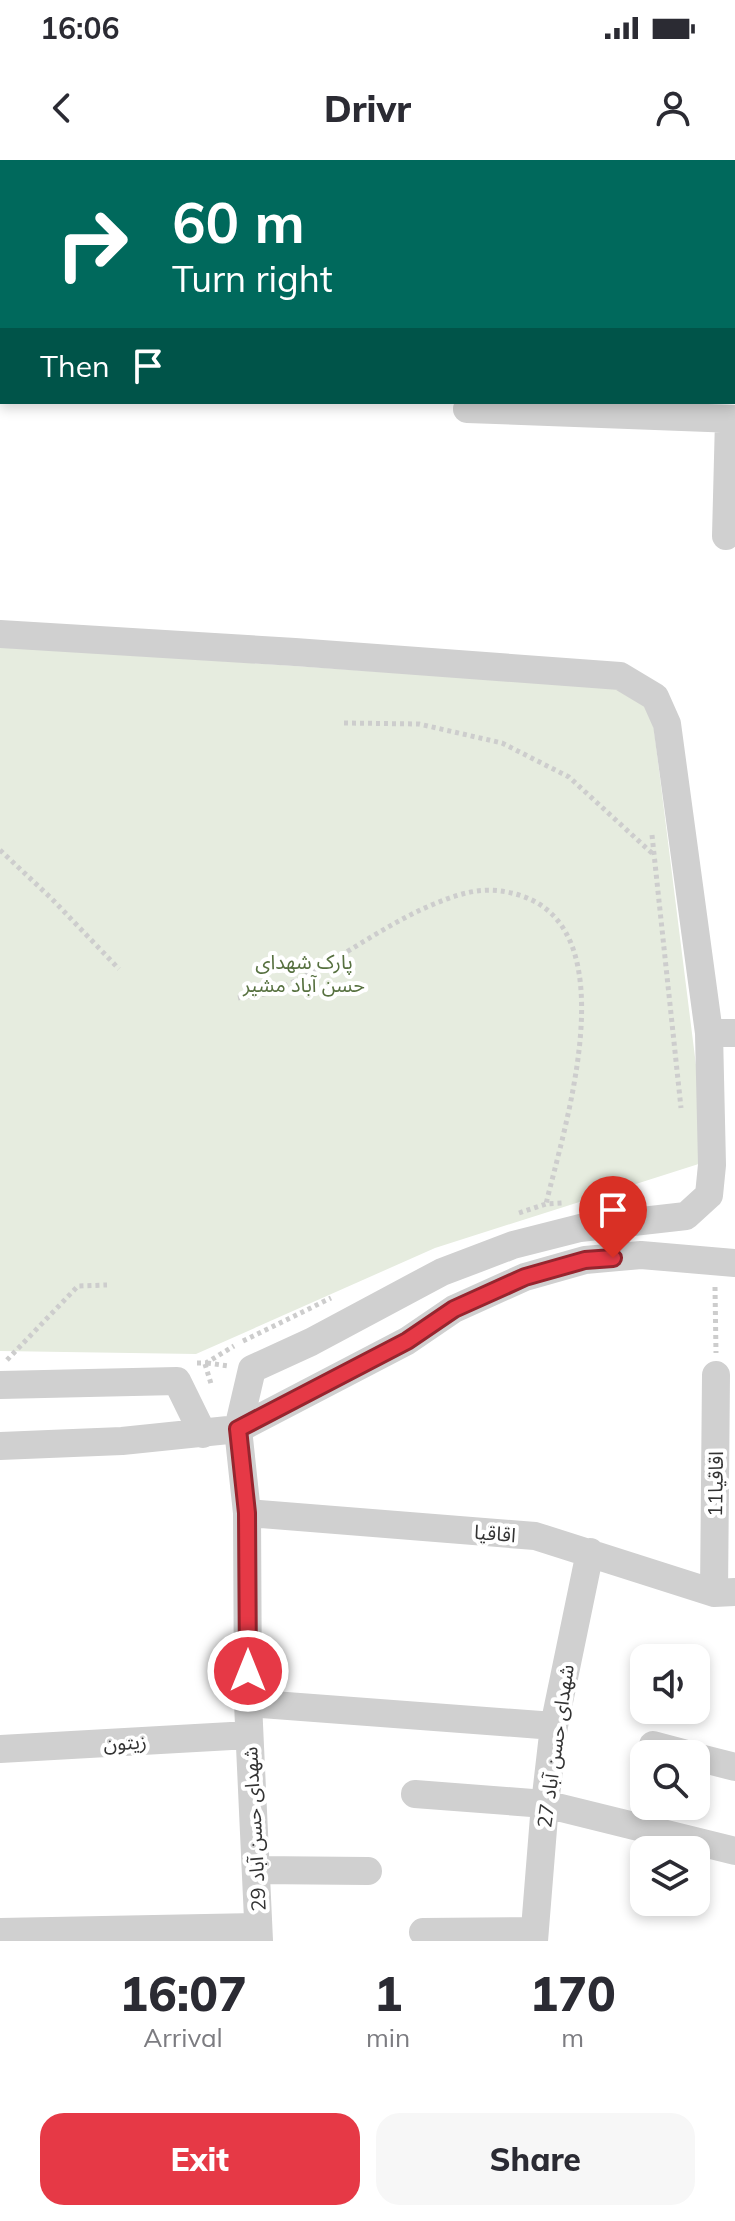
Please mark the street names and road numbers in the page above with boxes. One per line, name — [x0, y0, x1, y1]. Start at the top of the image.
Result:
street label: 11اقاقیا — [702, 1451, 728, 1517]
street label: اقاقیا — [473, 1519, 517, 1547]
street label: شهدای حسن آباد 27 — [531, 1663, 579, 1829]
street label: زیتون — [103, 1728, 147, 1756]
street label: شهدای حسن آباد 29 — [237, 1746, 271, 1912]

